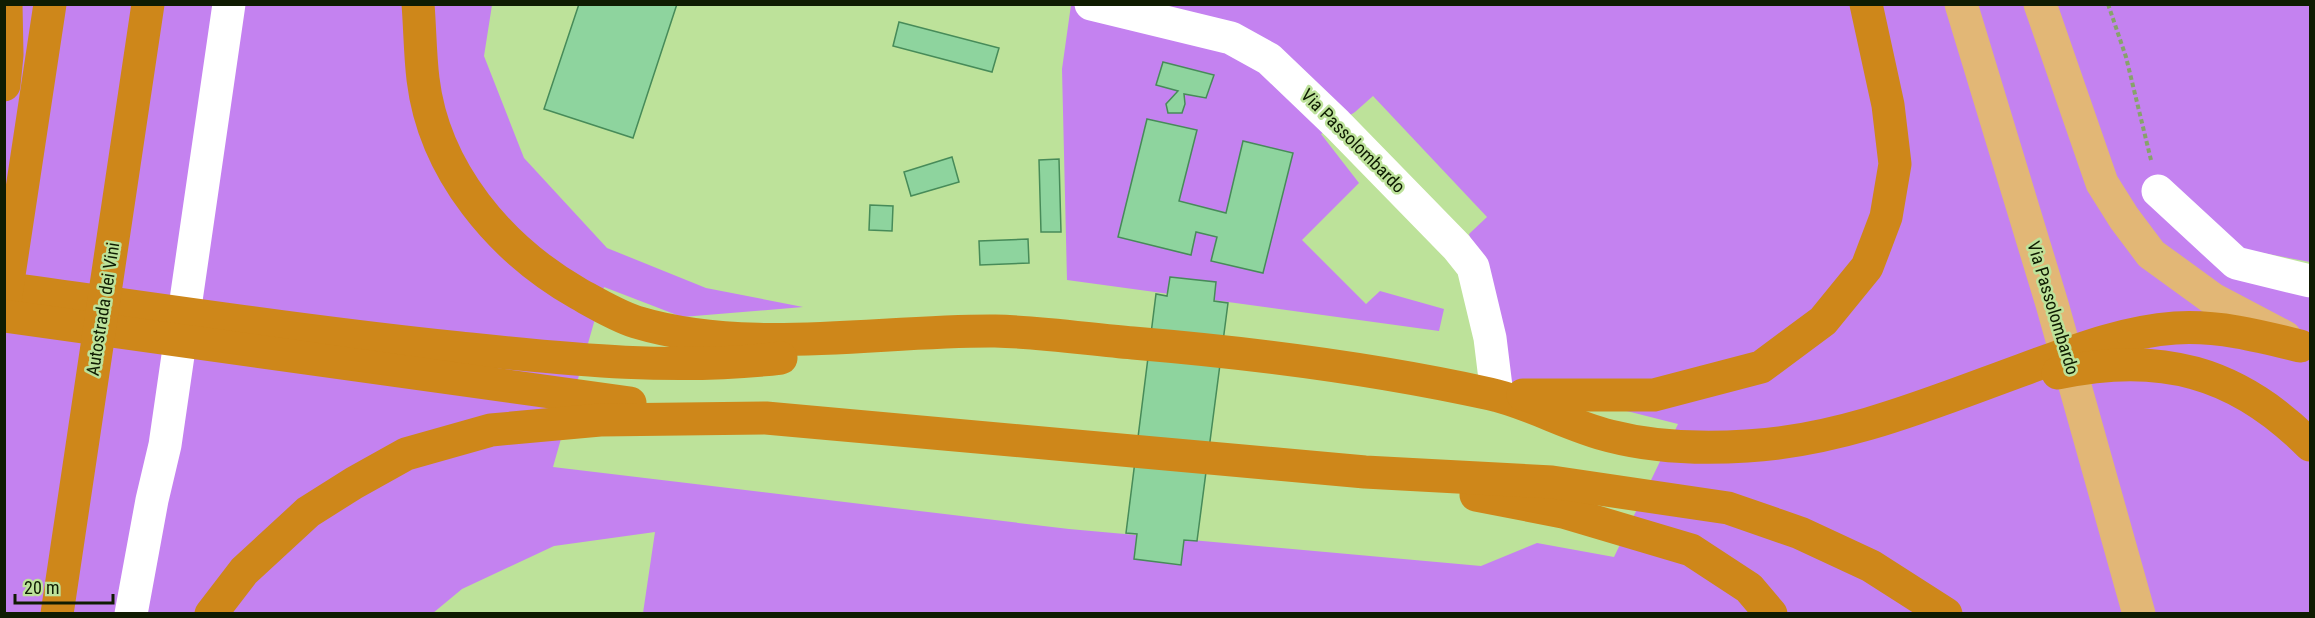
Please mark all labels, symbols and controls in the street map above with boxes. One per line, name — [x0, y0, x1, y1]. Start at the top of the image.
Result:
street label: Via Passolombardo — [1297, 84, 1410, 197]
street label: Via Passolombardo — [2023, 239, 2084, 377]
street label: Autostrada dei Vini — [82, 241, 123, 377]
scale bar — [15, 567, 112, 605]
text: 20 m — [24, 577, 59, 598]

